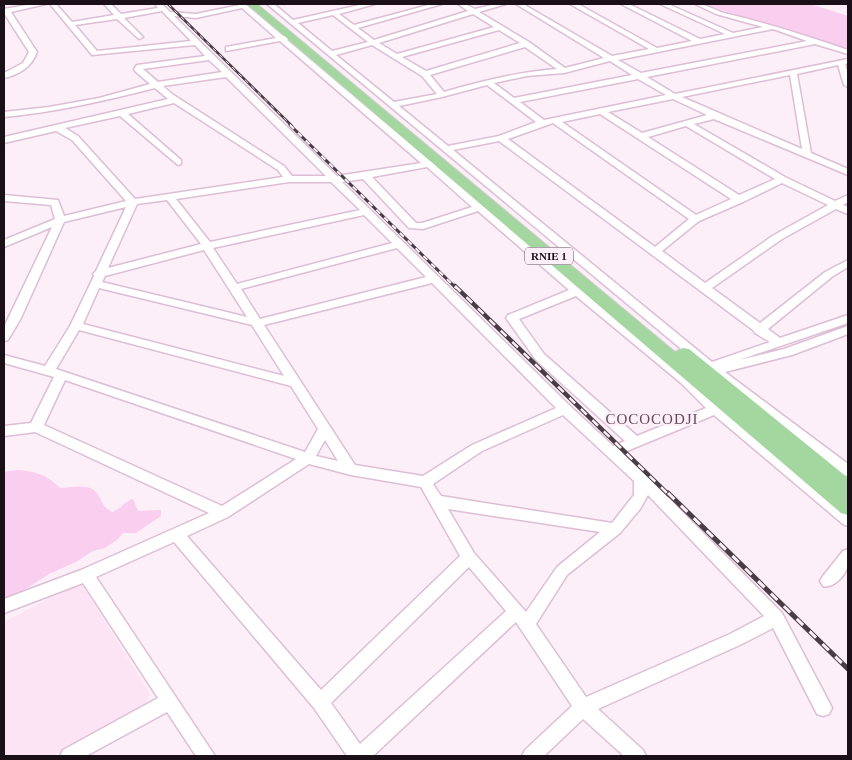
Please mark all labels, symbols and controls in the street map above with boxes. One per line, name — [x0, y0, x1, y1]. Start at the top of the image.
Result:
road number: RNIE 1 — [525, 248, 573, 264]
district label: COCOCODJI — [605, 411, 699, 427]

